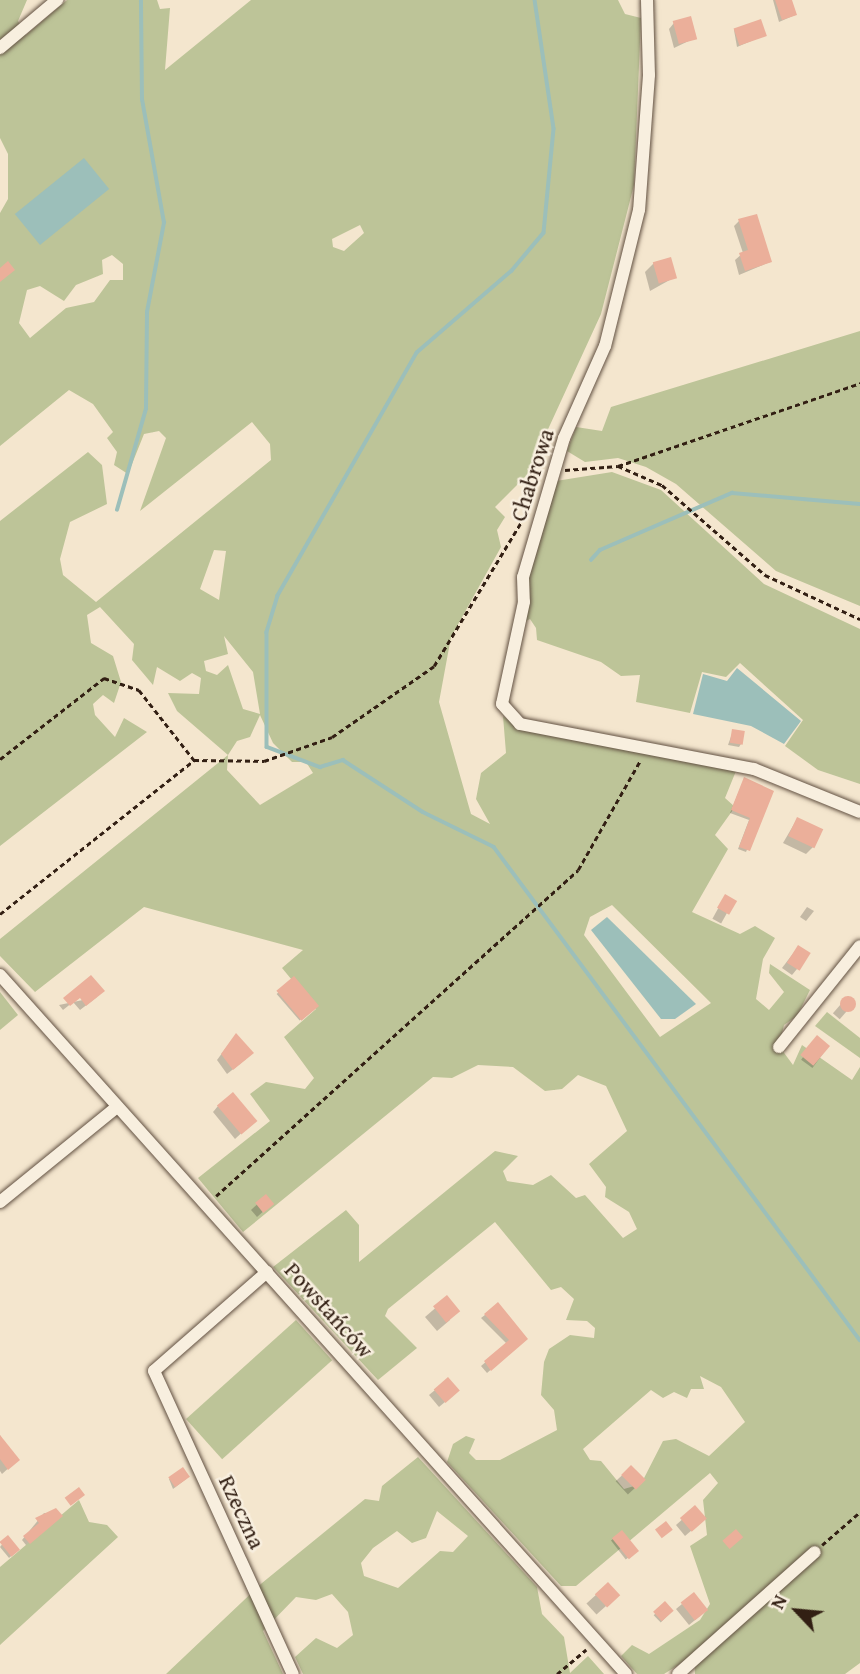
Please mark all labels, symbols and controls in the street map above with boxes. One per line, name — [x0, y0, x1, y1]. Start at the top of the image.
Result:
street label: Chabrowa — [504, 425, 560, 525]
street label: Powstańców — [279, 1256, 379, 1364]
street label: Rzeczna — [213, 1471, 271, 1553]
north arrow — [762, 1576, 832, 1646]
text: N — [763, 1590, 793, 1614]

